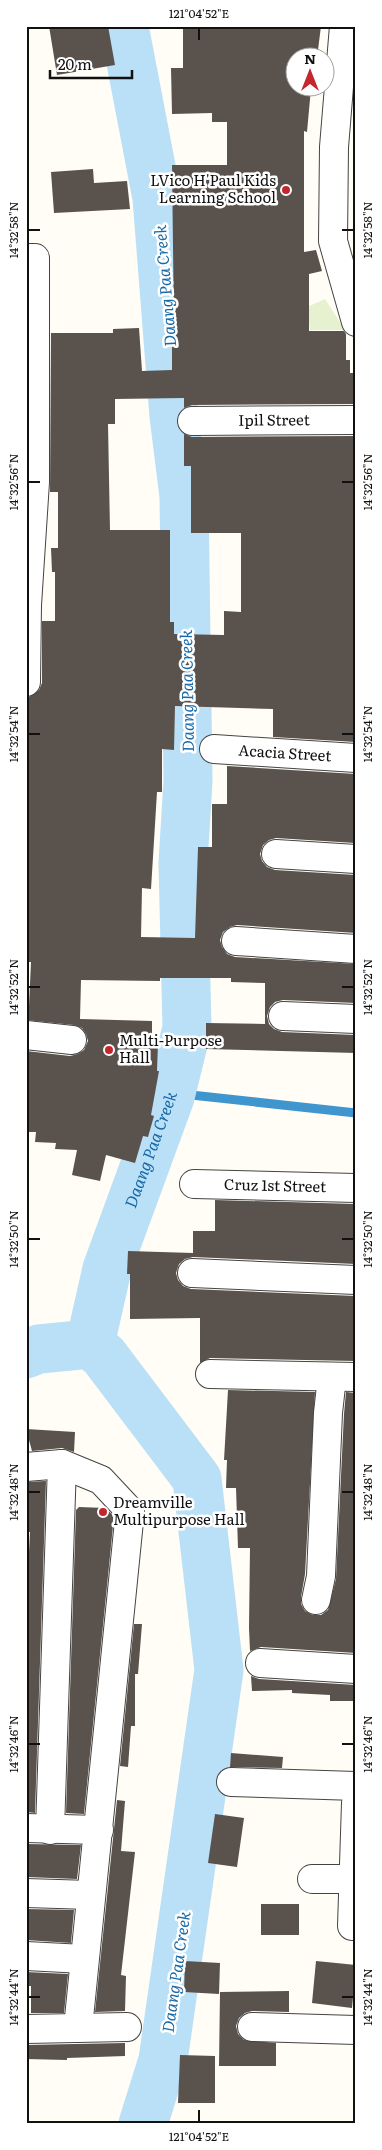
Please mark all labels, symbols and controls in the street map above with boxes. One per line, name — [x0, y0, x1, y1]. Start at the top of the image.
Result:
text: 121°04'52"E — [169, 4, 230, 22]
scale bar — [50, 48, 132, 80]
north arrow — [284, 48, 334, 98]
text: N — [304, 48, 316, 68]
text: 20 m — [58, 52, 92, 75]
place label: LVico H'Paul Kids Learning School — [150, 168, 276, 208]
marker: LVico H'Paul Kids Learning School — [280, 184, 292, 196]
text: 14°32'58"N — [4, 201, 22, 259]
text: 14°32'58"N — [358, 201, 376, 259]
water label: Daang Paa Creek — [147, 224, 181, 348]
street label: Ipil Street — [238, 407, 310, 431]
text: 14°32'56"N — [4, 454, 22, 510]
text: 14°32'56"N — [358, 454, 376, 510]
water label: Daang Paa Creek — [173, 630, 199, 752]
text: 14°32'54"N — [4, 705, 22, 763]
text: 14°32'54"N — [358, 705, 376, 763]
street label: Acacia Street — [238, 738, 332, 766]
text: 14°32'52"N — [4, 959, 22, 1015]
text: 14°32'52"N — [358, 959, 376, 1015]
place label: Multi-Purpose Hall — [119, 1028, 222, 1068]
marker: Multi-Purpose Hall — [103, 1044, 115, 1056]
water label: Daang Paa Creek — [117, 1089, 182, 1211]
street label: Cruz 1st Street — [224, 1172, 326, 1197]
text: 14°32'50"N — [4, 1210, 22, 1268]
text: 14°32'50"N — [358, 1210, 376, 1268]
text: 14°32'48"N — [4, 1463, 22, 1521]
text: 14°32'48"N — [358, 1463, 376, 1521]
place label: Dreamville Multipurpose Hall — [113, 1490, 245, 1530]
marker: Dreamville Multipurpose Hall — [97, 1506, 109, 1518]
text: 14°32'46"N — [4, 1715, 22, 1773]
text: 14°32'46"N — [358, 1715, 376, 1773]
water label: Daang Paa Creek — [155, 1909, 195, 2034]
text: 14°32'44"N — [4, 1968, 22, 2026]
text: 14°32'44"N — [358, 1968, 376, 2026]
text: 121°04'52"E — [169, 2127, 230, 2145]

